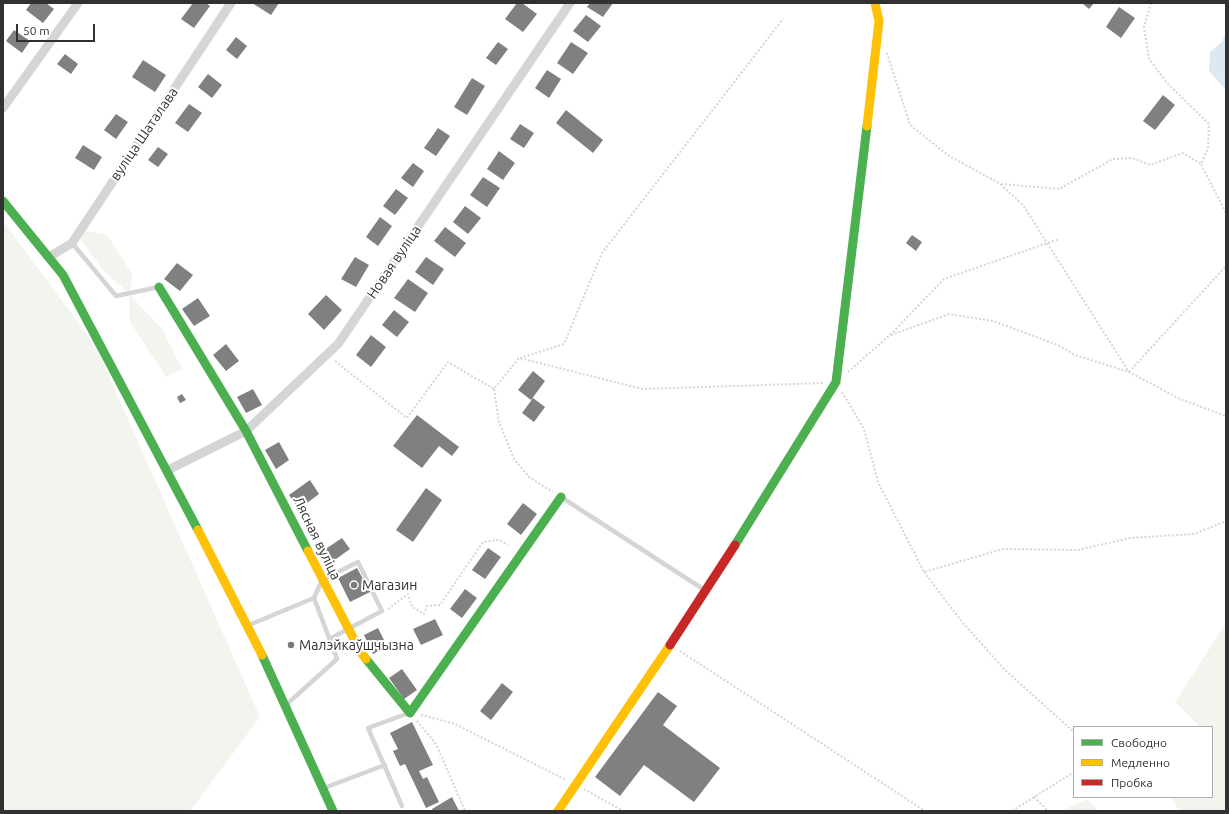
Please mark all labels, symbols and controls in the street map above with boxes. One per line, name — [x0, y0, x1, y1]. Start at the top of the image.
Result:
scale bar — [18, 16, 97, 42]
text: 50 m — [23, 24, 50, 37]
street label: вуліца Шаталава — [107, 84, 181, 184]
street label: Новая вуліца — [363, 222, 425, 302]
street label: Лясная вуліца — [290, 493, 344, 583]
place label: Магазин — [362, 577, 417, 593]
marker: Магазин — [349, 580, 359, 590]
place label: Малэйкаўшчызна — [299, 637, 414, 653]
marker: Малэйкаўшчызна — [286, 640, 296, 650]
legend — [1073, 726, 1213, 798]
text: Свободно — [1111, 736, 1167, 749]
text: Медленно — [1111, 756, 1170, 769]
text: Пробка — [1111, 776, 1153, 789]

